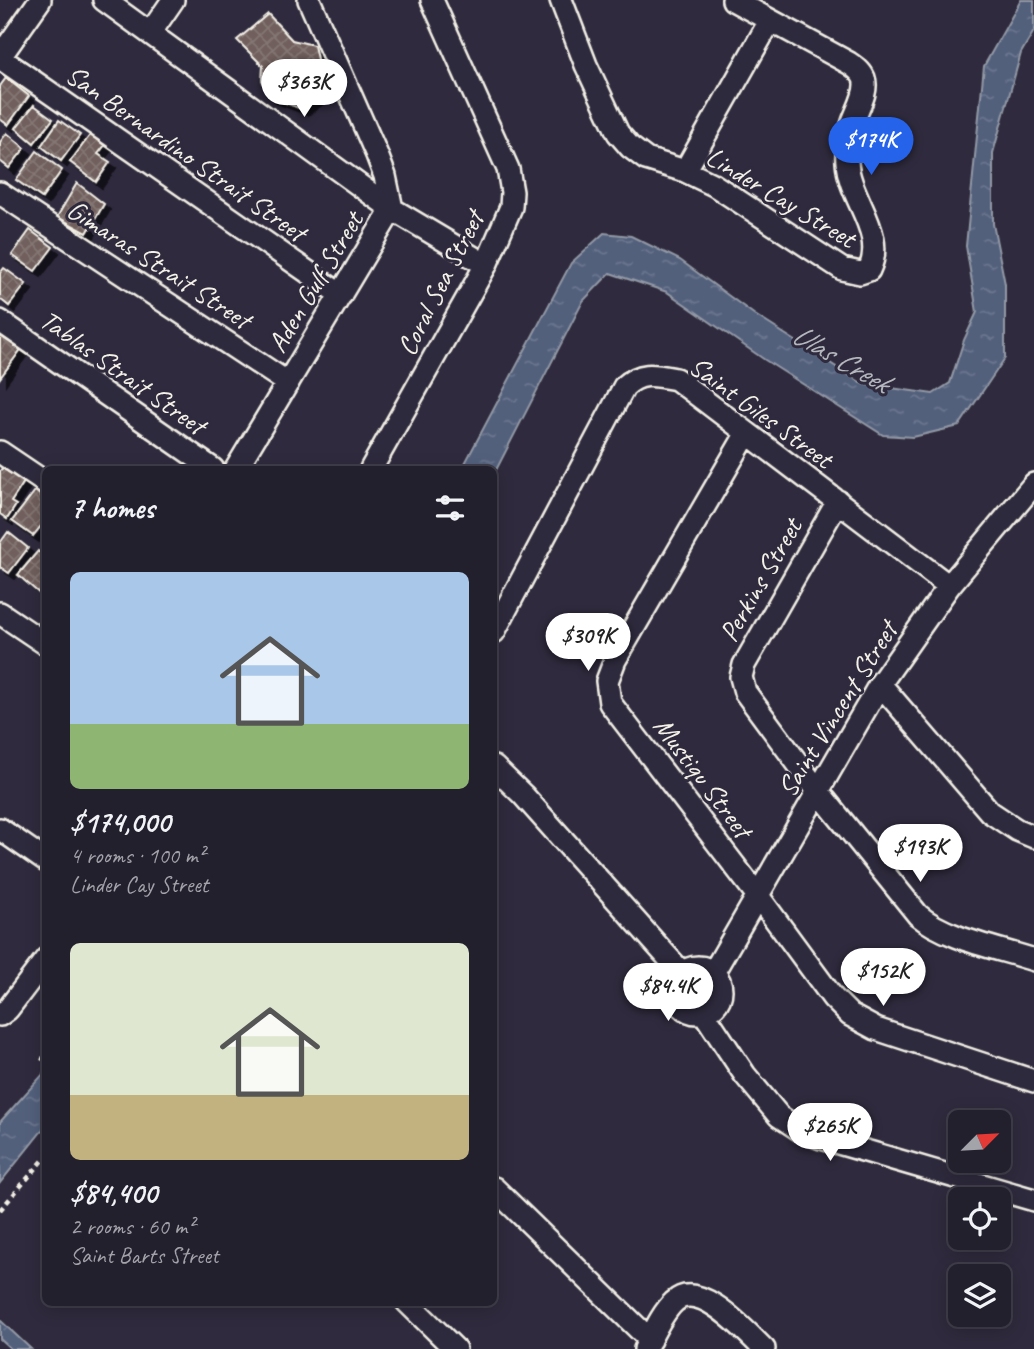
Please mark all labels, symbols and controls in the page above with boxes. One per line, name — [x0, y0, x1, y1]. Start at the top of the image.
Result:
street label: San Bernardino Strait Street — [59, 57, 316, 251]
pin: $363K — [255, 60, 353, 119]
text: $363K — [277, 67, 331, 96]
pin: $174K — [822, 118, 920, 177]
text: $174K — [845, 125, 898, 154]
street label: Linder Cay Street — [700, 139, 865, 257]
street label: Gimaras Strait Street — [61, 192, 261, 338]
street label: Coral Sea Street — [389, 202, 493, 361]
street label: Aden Gulf Street — [259, 203, 372, 359]
street label: Tablas Strait Street — [33, 302, 216, 444]
water label: Ulas Creek — [785, 315, 901, 404]
street label: Saint Giles Street — [682, 348, 842, 477]
text: 7 homes — [70, 489, 155, 527]
icon: filters — [431, 489, 469, 527]
street label: Perkins Street — [711, 510, 811, 648]
street label: Saint Vincent Street — [769, 612, 907, 803]
pin: $309K — [539, 614, 637, 673]
icon: home — [207, 618, 333, 744]
text: $309K — [562, 621, 614, 650]
street label: Mustiqu Street — [646, 709, 762, 848]
text: $174,000 — [70, 803, 170, 841]
pin: $193K — [871, 824, 969, 884]
text: $193K — [894, 832, 946, 861]
text: 4 rooms · 100 m² — [70, 841, 205, 870]
text: Linder Cay Street — [70, 870, 208, 899]
pin: $152K — [834, 948, 932, 1008]
text: $152K — [857, 956, 909, 985]
pin: $84.4K — [611, 964, 725, 1023]
text: $84.4K — [639, 971, 697, 1000]
icon: home — [207, 989, 333, 1115]
pin: $265K — [781, 1104, 879, 1163]
north arrow — [948, 1110, 1012, 1172]
map controls — [948, 1110, 1011, 1327]
text: $265K — [803, 1111, 857, 1140]
text: $84,400 — [70, 1174, 157, 1212]
button: locate — [948, 1187, 1011, 1250]
text: 2 rooms · 60 m² — [70, 1212, 194, 1241]
text: Saint Barts Street — [70, 1241, 219, 1270]
button: layers — [948, 1264, 1011, 1327]

